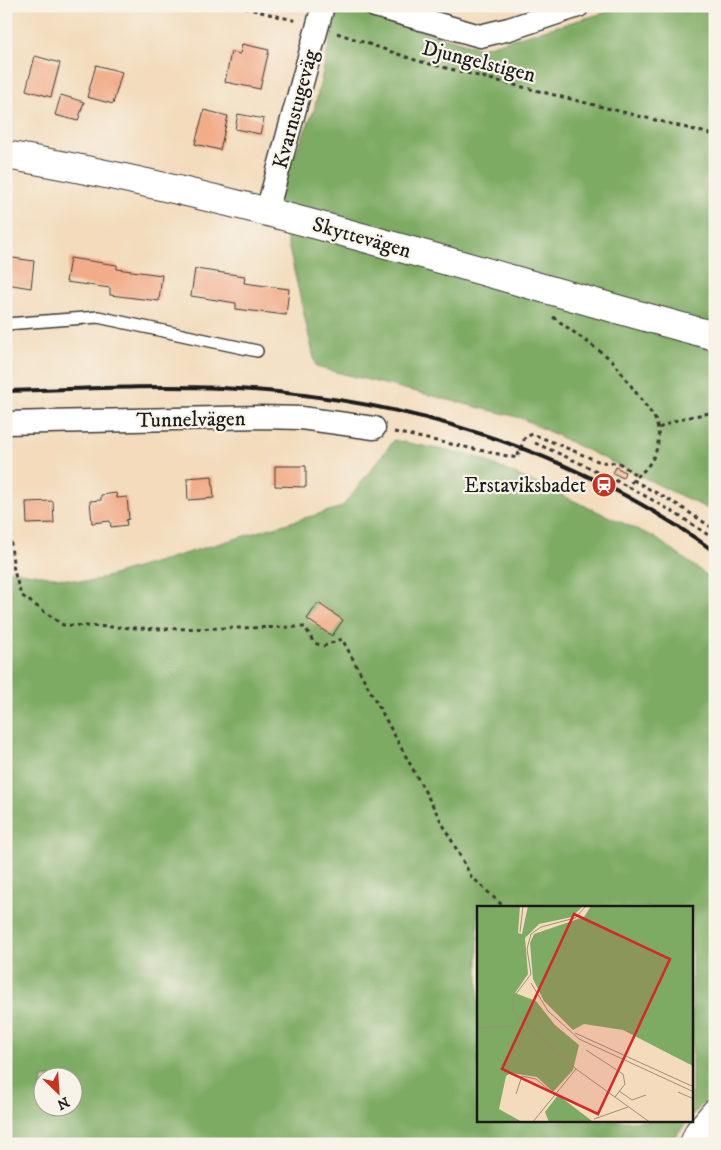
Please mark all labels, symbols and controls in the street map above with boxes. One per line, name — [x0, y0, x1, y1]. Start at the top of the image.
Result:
street label: Djungelstigen — [419, 35, 538, 89]
street label: Kvarnstugeväg — [268, 46, 325, 172]
street label: Skyttevägen — [309, 211, 414, 264]
street label: Tunnelvägen — [136, 406, 246, 434]
station icon: Erstaviksbadet — [591, 472, 617, 498]
place label: Erstaviksbadet — [464, 473, 586, 499]
inset map — [477, 906, 694, 1122]
north arrow — [32, 1068, 82, 1118]
text: N — [54, 1092, 72, 1114]

